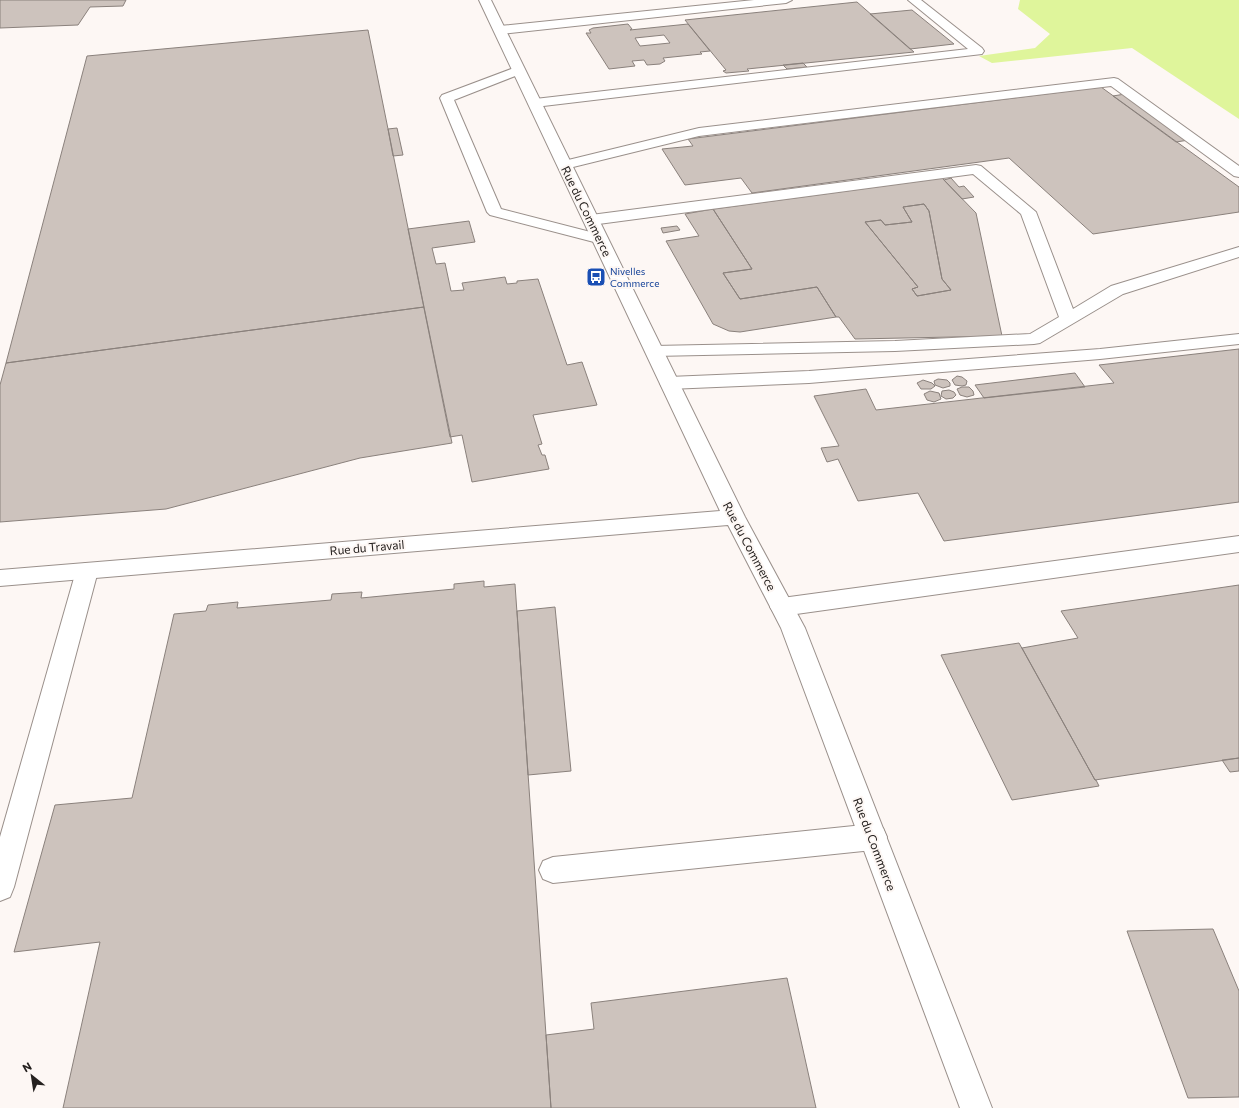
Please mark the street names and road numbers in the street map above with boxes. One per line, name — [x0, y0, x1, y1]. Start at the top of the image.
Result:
street label: Rue du Commerce — [559, 164, 615, 258]
street label: Rue du Commerce — [721, 499, 779, 593]
street label: Rue du Travail — [329, 537, 405, 557]
street label: Rue du Commerce — [851, 795, 899, 893]

